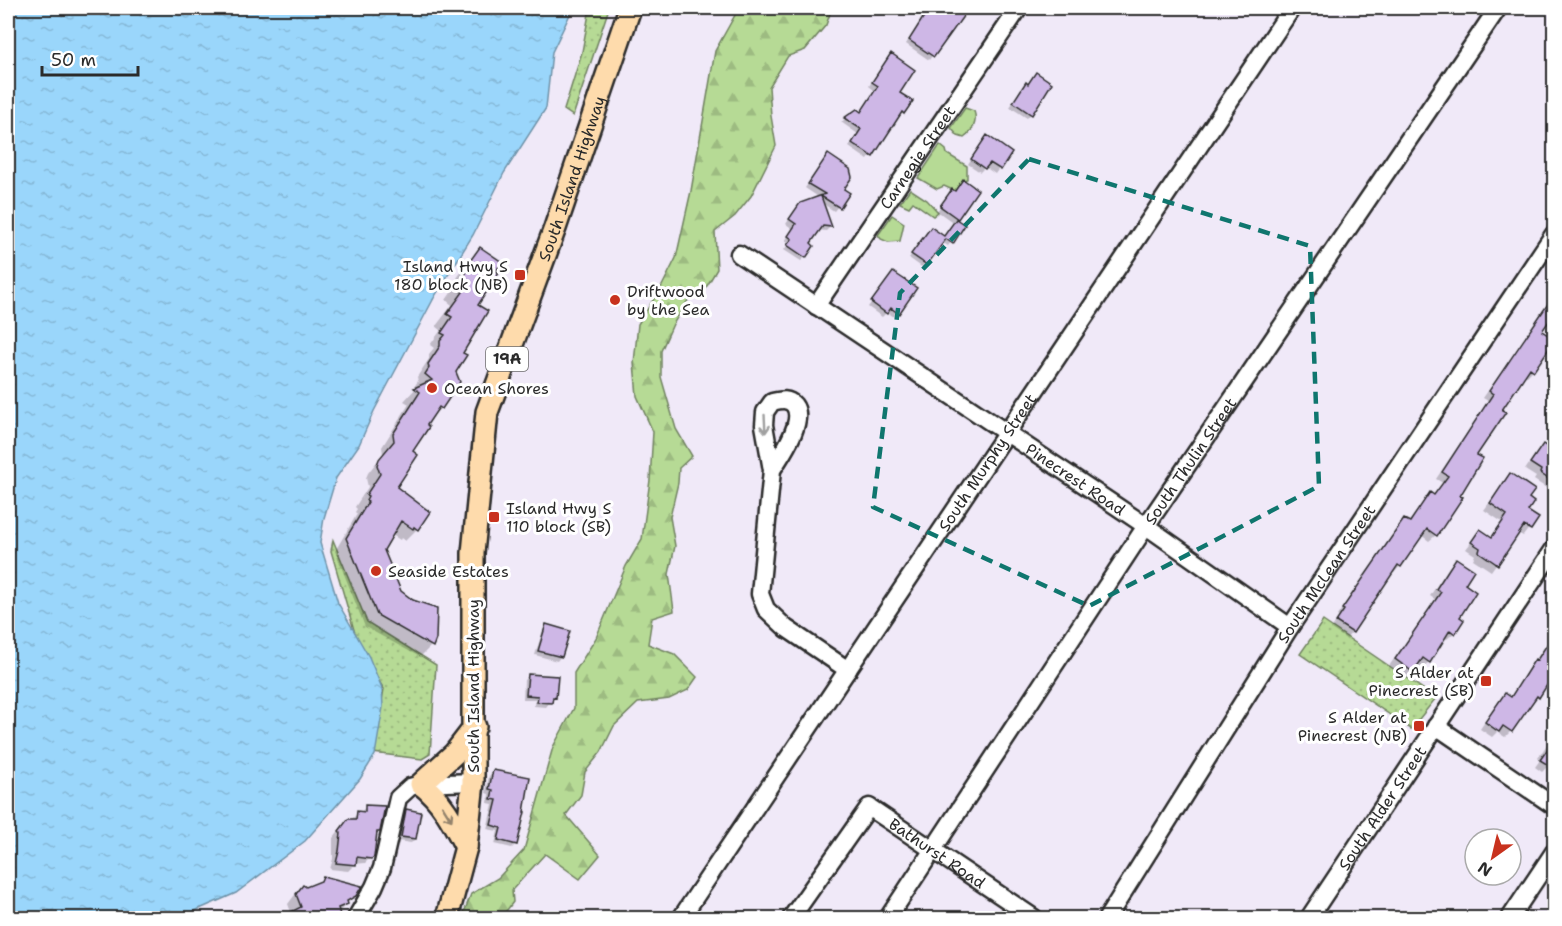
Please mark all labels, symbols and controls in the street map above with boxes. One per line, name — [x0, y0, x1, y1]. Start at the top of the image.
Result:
scale bar — [42, 39, 138, 77]
text: 50 m — [51, 48, 96, 72]
street label: South Island Highway — [533, 93, 610, 264]
street label: Carnegie Street — [875, 102, 960, 213]
place label: Island Hwy S 180 block (NB) — [394, 256, 508, 295]
marker: Island Hwy S 180 block (NB) — [513, 268, 527, 282]
place label: Driftwood by the Sea — [627, 281, 710, 320]
marker: Driftwood by the Sea — [608, 293, 622, 307]
road number: 19A — [486, 347, 528, 371]
place label: Ocean Shores — [444, 378, 549, 399]
marker: Ocean Shores — [425, 381, 439, 395]
street label: South Murphy Street — [933, 389, 1041, 535]
street label: South Thulin Street — [1140, 393, 1241, 529]
one-way arrow — [760, 413, 771, 433]
street label: Pinecrest Road — [1022, 438, 1130, 520]
place label: Island Hwy S 110 block (SB) — [506, 498, 611, 537]
street label: South McLean Street — [1272, 500, 1380, 647]
marker: Island Hwy S 110 block (SB) — [487, 510, 501, 524]
place label: Seaside Estates — [388, 561, 509, 582]
marker: Seaside Estates — [369, 564, 383, 578]
street label: South Island Highway — [463, 599, 484, 773]
place label: S Alder at Pinecrest (SB) — [1369, 662, 1474, 701]
marker: S Alder at Pinecrest (SB) — [1479, 674, 1493, 688]
place label: S Alder at Pinecrest (NB) — [1298, 707, 1407, 746]
marker: S Alder at Pinecrest (NB) — [1412, 719, 1426, 733]
street label: South Alder Street — [1333, 742, 1431, 874]
one-way arrow — [441, 804, 453, 821]
street label: Bathurst Road — [885, 813, 990, 893]
north arrow — [1463, 827, 1523, 887]
text: N — [1474, 857, 1496, 881]

